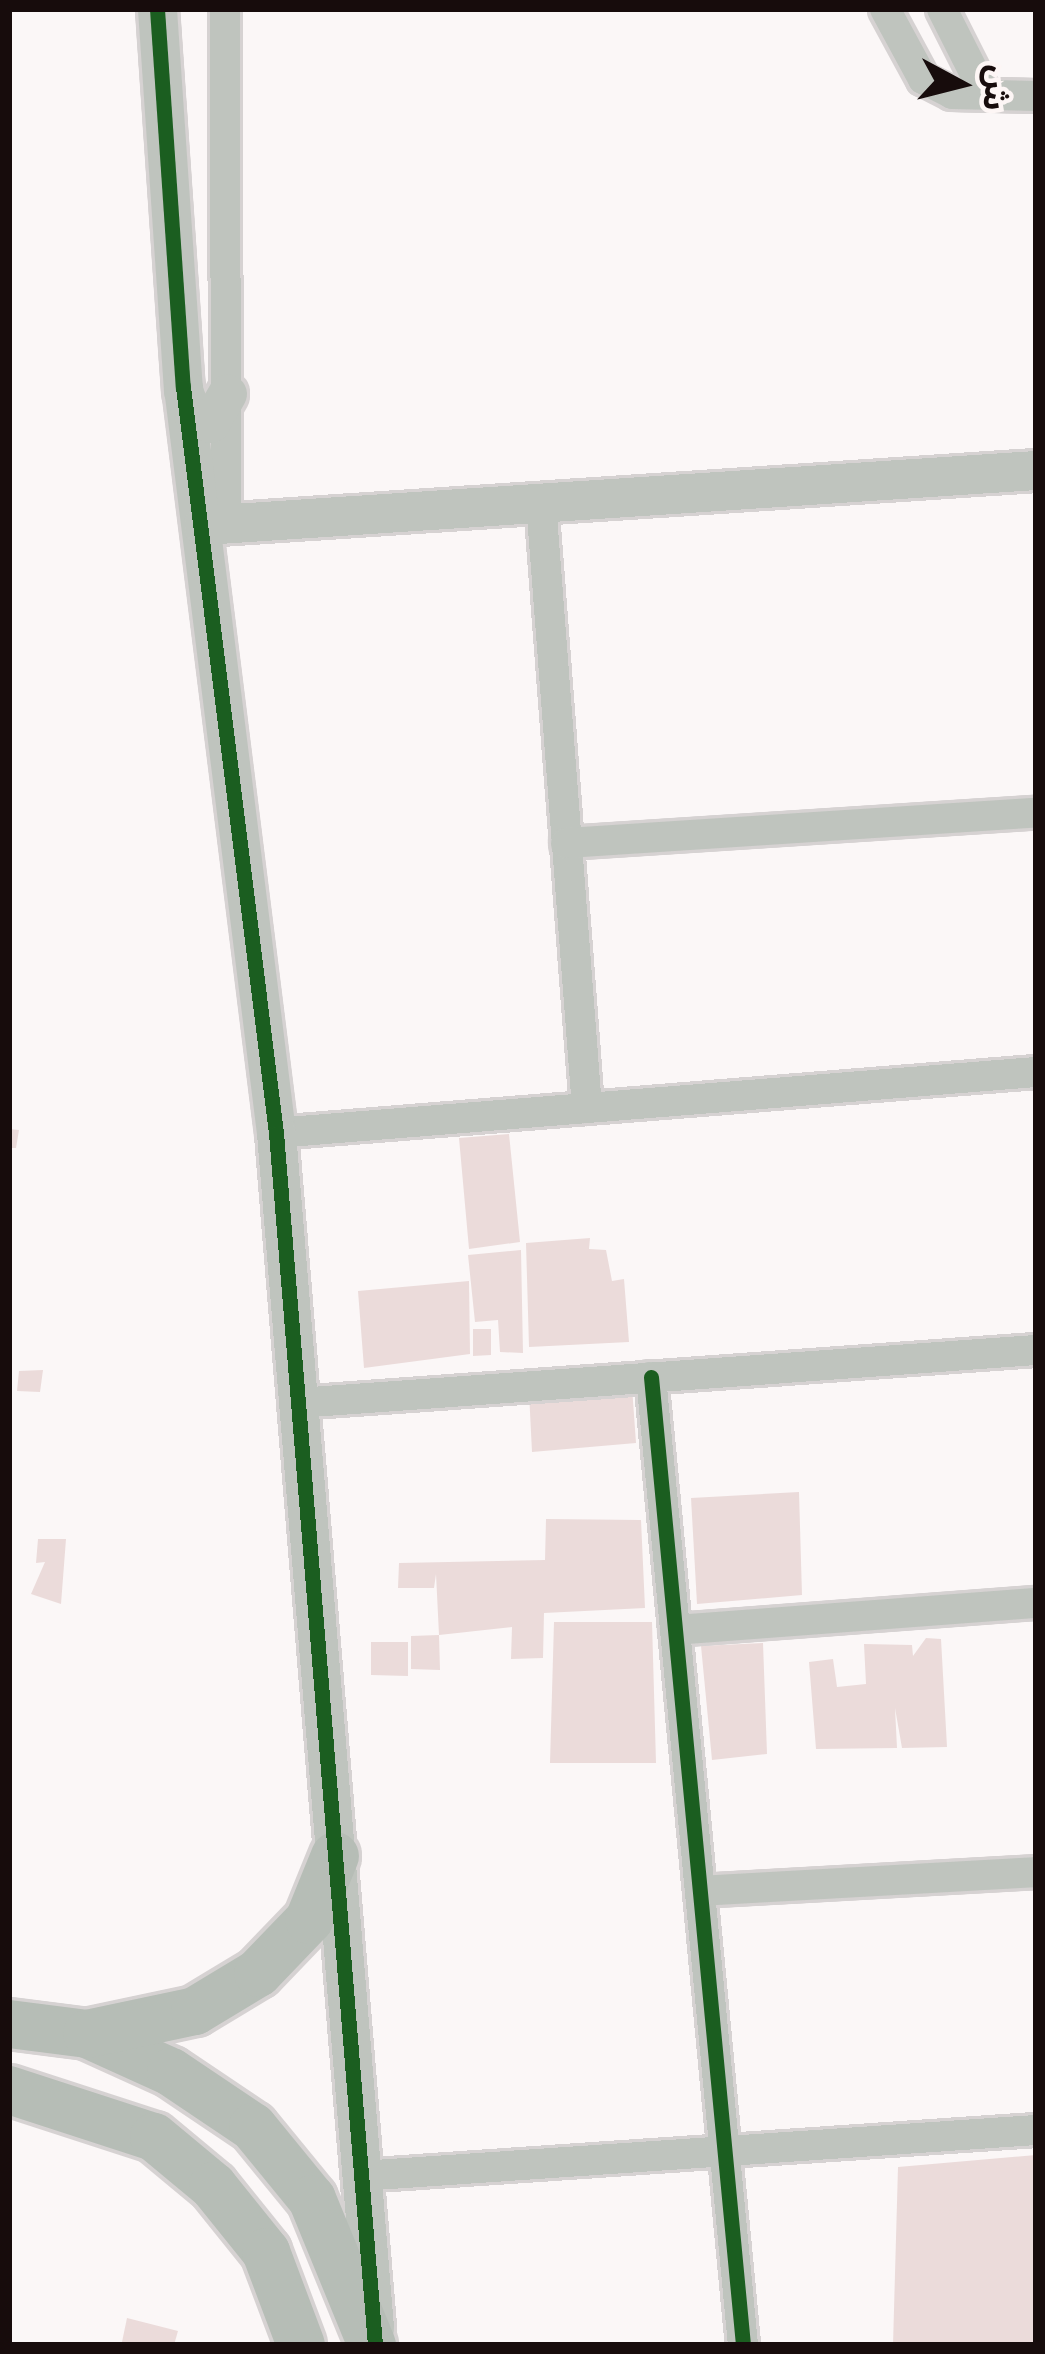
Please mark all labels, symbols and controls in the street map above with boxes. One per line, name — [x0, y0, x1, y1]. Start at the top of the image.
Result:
north arrow — [901, 24, 1021, 144]
text: ش — [974, 64, 1019, 113]

